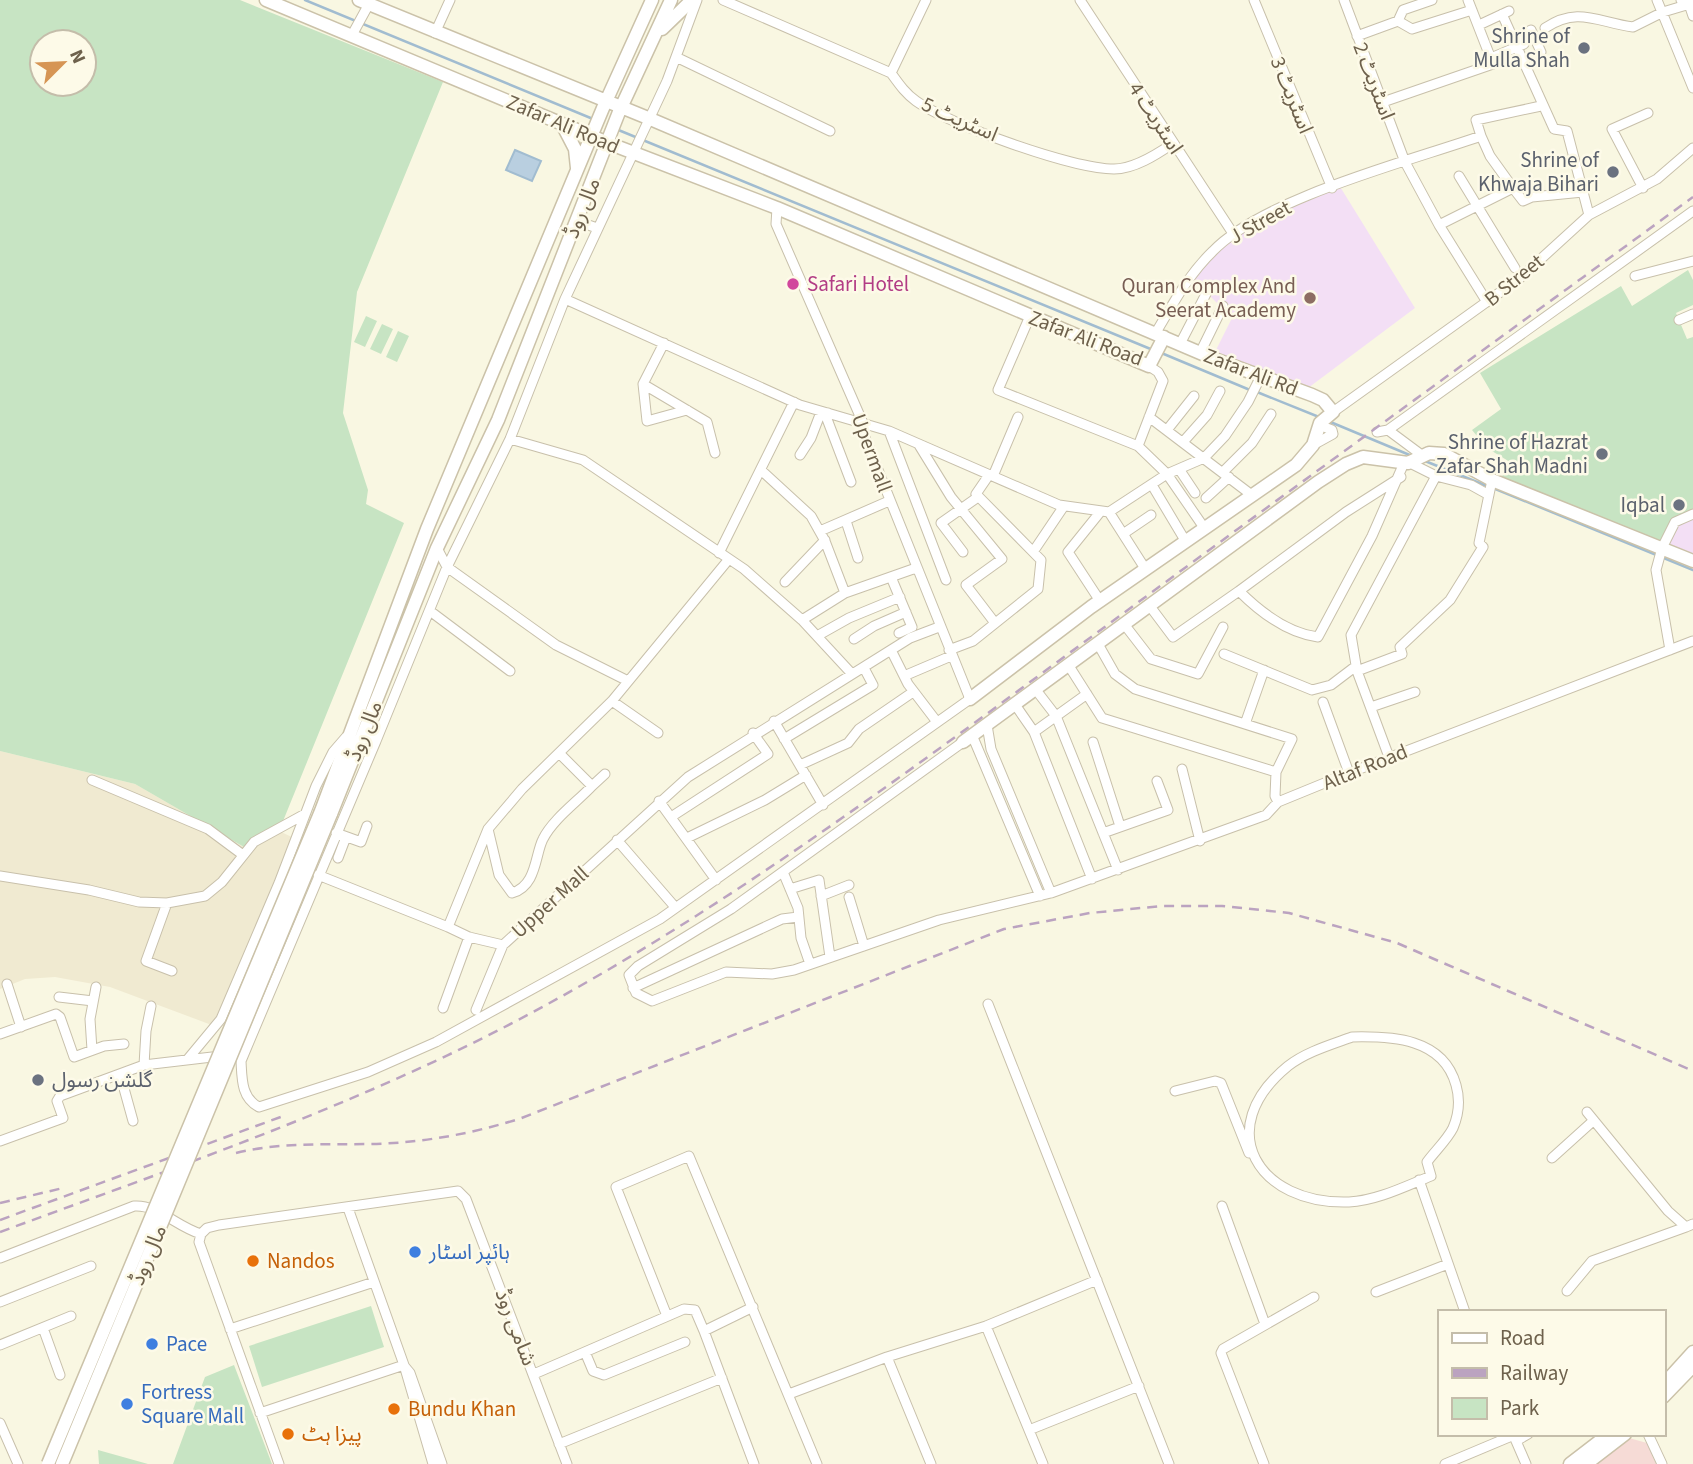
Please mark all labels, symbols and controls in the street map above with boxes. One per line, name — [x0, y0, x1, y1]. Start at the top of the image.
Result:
place label: Shrine of Mulla Shah — [1473, 21, 1571, 75]
north arrow — [28, 28, 98, 98]
street label: اسٹریٹ 2 — [1346, 38, 1402, 124]
marker: Shrine of Mulla Shah — [1576, 40, 1592, 56]
text: N — [62, 45, 92, 68]
street label: اسٹریٹ 3 — [1263, 52, 1321, 138]
street label: اسٹریٹ 4 — [1121, 76, 1191, 160]
street label: Zafar Ali Road — [502, 87, 624, 161]
street label: اسٹریٹ 5 — [917, 89, 1003, 149]
place label: Shrine of Khwaja Bihari — [1478, 145, 1600, 199]
marker: Shrine of Khwaja Bihari — [1605, 164, 1621, 180]
street label: مال روڈ — [556, 173, 608, 243]
street label: J Street — [1223, 193, 1297, 251]
street label: B Street — [1478, 247, 1550, 313]
place label: Safari Hotel — [807, 269, 909, 299]
place label: Quran Complex And Seerat Academy — [1121, 271, 1296, 325]
marker: Safari Hotel — [785, 276, 801, 292]
marker: Quran Complex And Seerat Academy — [1302, 290, 1318, 306]
street label: Zafar Ali Road — [1024, 302, 1148, 374]
street label: Zafar Ali Rd — [1199, 340, 1303, 404]
street label: Upermall — [844, 410, 900, 496]
place label: Shrine of Hazrat Zafar Shah Madni — [1436, 427, 1588, 481]
marker: Shrine of Hazrat Zafar Shah Madni — [1594, 446, 1610, 462]
place label: Iqbal — [1621, 490, 1665, 520]
marker: Iqbal — [1671, 497, 1687, 513]
street label: مال روڈ — [338, 696, 390, 766]
street label: Altaf Road — [1318, 736, 1412, 798]
street label: Upper Mall — [505, 859, 595, 945]
place label: گلشن رسول — [52, 1065, 153, 1095]
marker: گلشن رسول — [30, 1072, 46, 1088]
street label: مال روڈ — [122, 1220, 174, 1290]
place label: ہائپر اسٹار — [428, 1237, 510, 1267]
marker: ہائپر اسٹار — [407, 1244, 423, 1260]
place label: Nandos — [267, 1246, 335, 1276]
marker: Nandos — [245, 1253, 261, 1269]
street label: شامی روڈ — [488, 1284, 544, 1370]
legend — [1438, 1310, 1665, 1436]
text: Road — [1500, 1323, 1545, 1353]
place label: Pace — [166, 1329, 207, 1359]
marker: Pace — [144, 1336, 160, 1352]
text: Railway — [1500, 1358, 1568, 1388]
place label: Fortress Square Mall — [141, 1377, 244, 1431]
text: Park — [1500, 1393, 1540, 1423]
place label: Bundu Khan — [408, 1394, 516, 1424]
marker: Fortress Square Mall — [119, 1396, 135, 1412]
marker: Bundu Khan — [386, 1401, 402, 1417]
place label: پیزا ہٹ — [302, 1419, 362, 1449]
marker: پیزا ہٹ — [280, 1426, 296, 1442]

